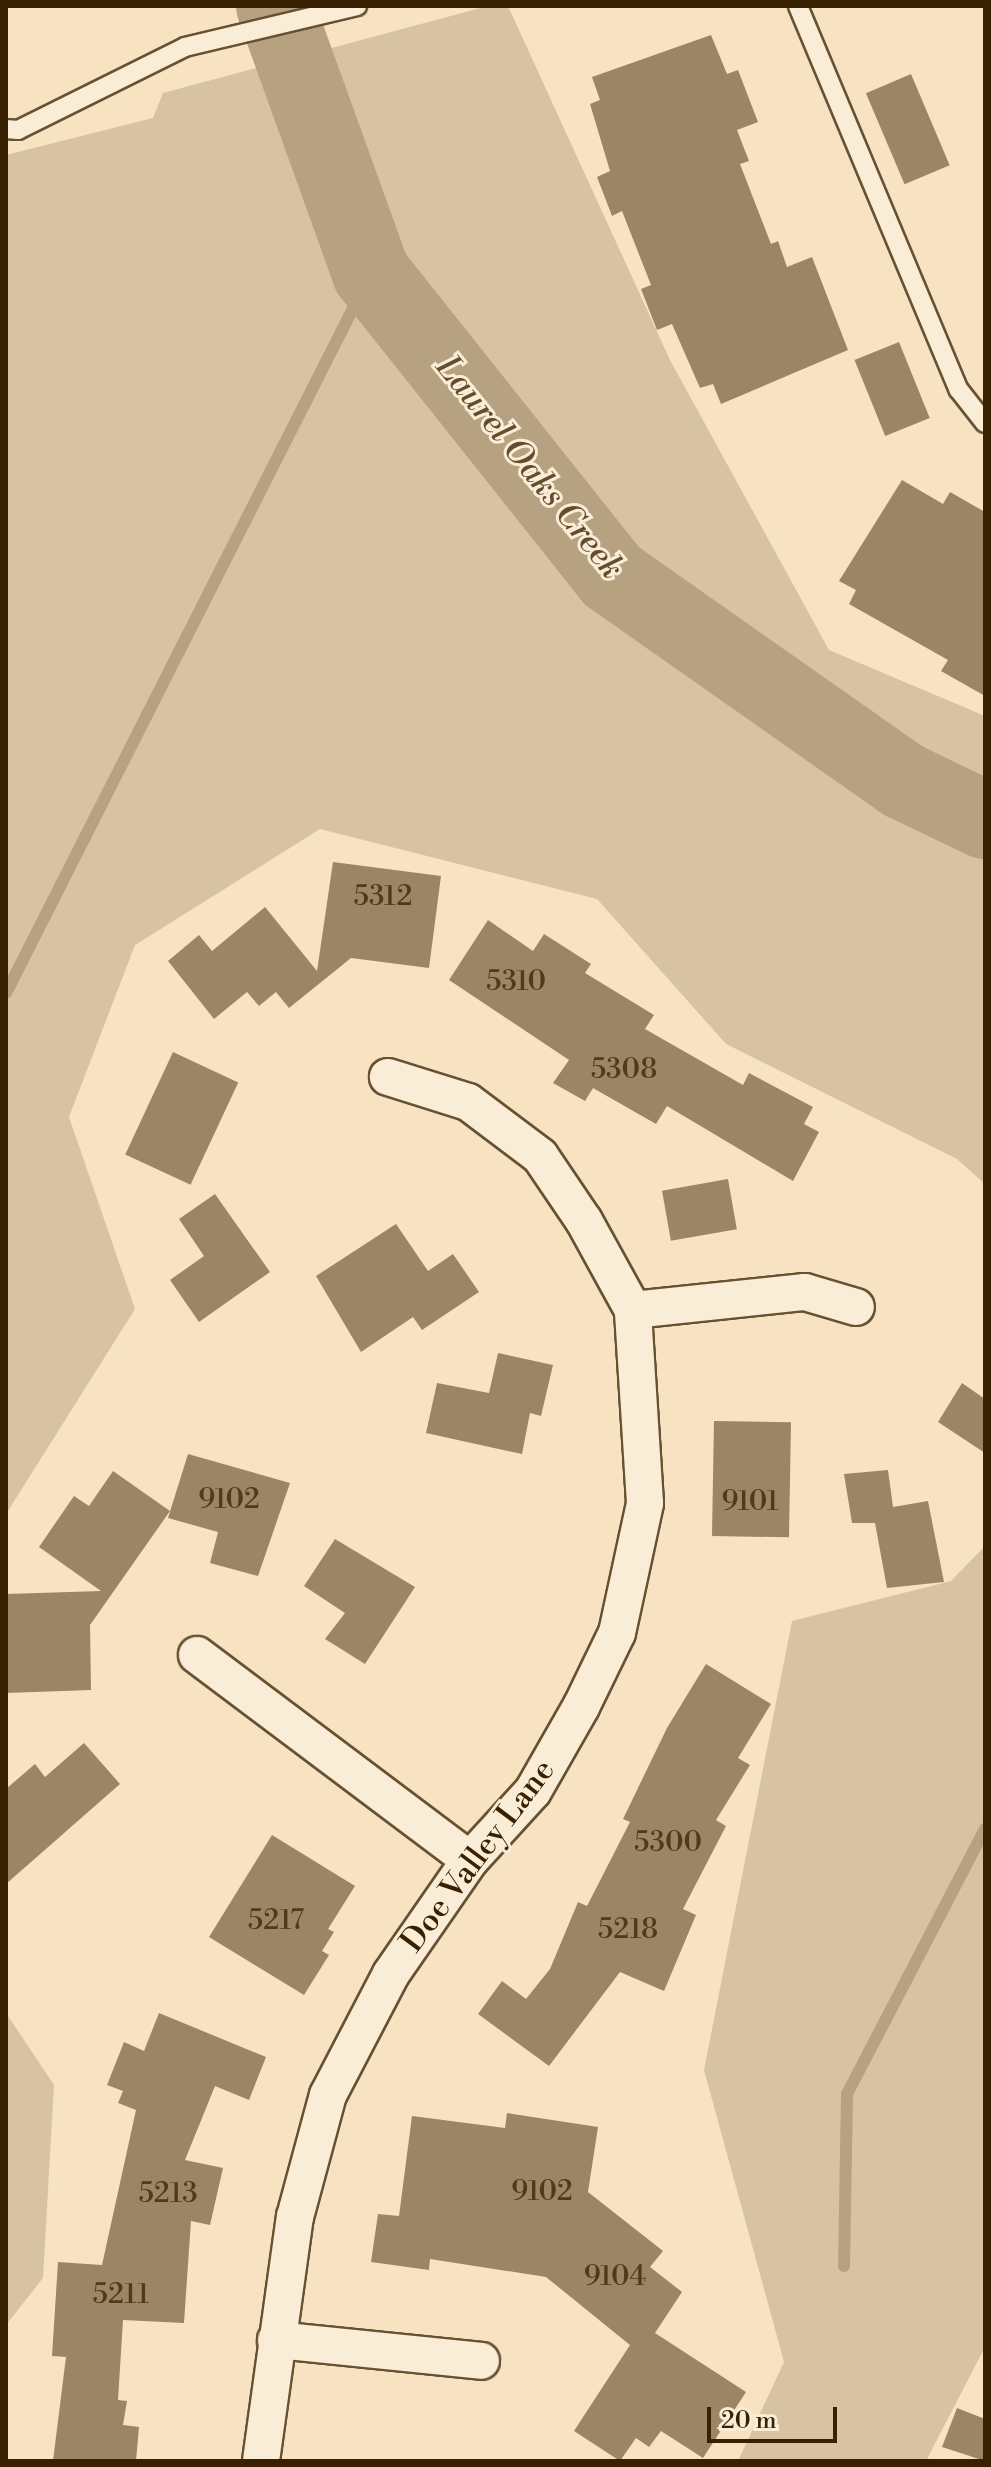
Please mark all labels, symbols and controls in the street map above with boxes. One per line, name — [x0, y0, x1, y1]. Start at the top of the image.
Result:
water label: Laurel Oaks Creek — [426, 348, 632, 588]
house number: 5312 — [354, 880, 412, 914]
house number: 5310 — [486, 965, 546, 999]
house number: 5308 — [591, 1053, 657, 1087]
house number: 9102 — [198, 1483, 260, 1517]
house number: 9101 — [722, 1485, 778, 1519]
street label: Doe Valley Lane — [393, 1752, 563, 1960]
house number: 5300 — [634, 1826, 702, 1860]
house number: 5217 — [248, 1904, 304, 1938]
house number: 5218 — [598, 1913, 658, 1947]
house number: 9102 — [511, 2175, 573, 2209]
house number: 5213 — [138, 2177, 198, 2211]
house number: 9104 — [584, 2260, 646, 2294]
house number: 5211 — [93, 2278, 149, 2312]
scale bar — [711, 2391, 841, 2441]
text: 20 m — [721, 2406, 777, 2436]

